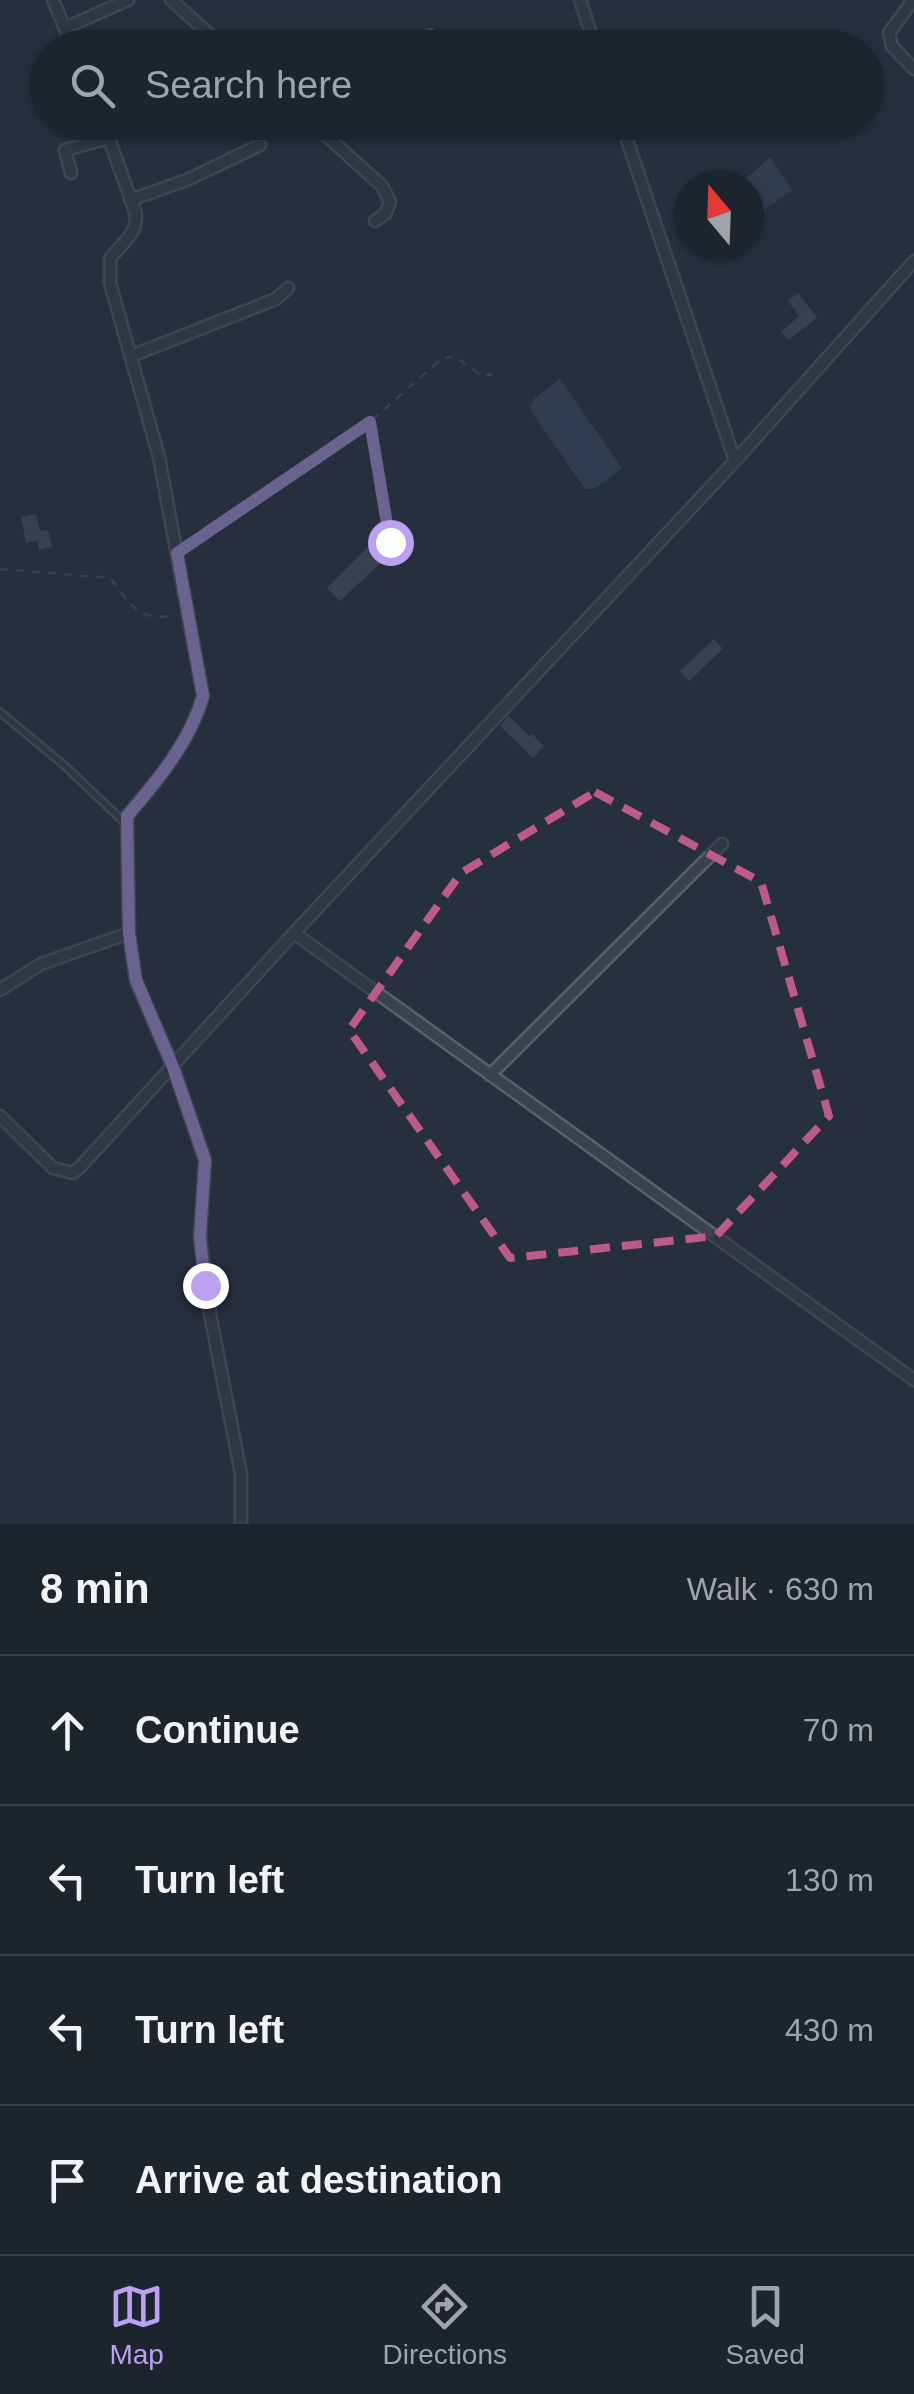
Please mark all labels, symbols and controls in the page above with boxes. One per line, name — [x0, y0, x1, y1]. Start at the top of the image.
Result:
search box — [30, 30, 884, 140]
icon: search — [65, 58, 120, 113]
text: Search here — [145, 64, 352, 106]
north arrow — [674, 170, 764, 260]
route start — [368, 520, 414, 566]
route end — [183, 1263, 229, 1309]
text: 8 min — [40, 1565, 150, 1612]
text: Walk · 630 m — [687, 1571, 874, 1607]
icon: ahead — [40, 1703, 95, 1758]
text: Continue — [135, 1709, 300, 1751]
text: 70 m — [803, 1712, 874, 1748]
icon: left — [40, 1853, 95, 1908]
text: Turn left — [135, 1859, 284, 1901]
text: 130 m — [785, 1862, 874, 1898]
icon: left — [40, 2003, 95, 2058]
text: Turn left — [135, 2009, 284, 2051]
text: 430 m — [785, 2012, 874, 2048]
icon: arrive — [40, 2153, 95, 2208]
text: Arrive at destination — [135, 2159, 502, 2201]
tab: Map — [109, 2279, 164, 2371]
tab: Directions — [383, 2279, 507, 2371]
tab: Saved — [725, 2279, 805, 2371]

